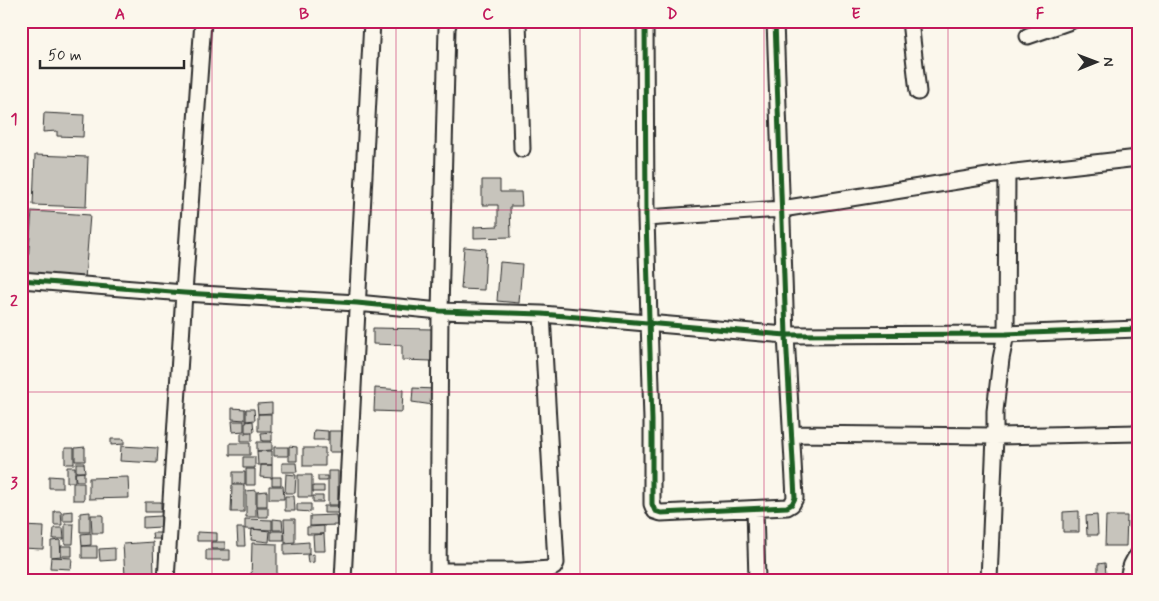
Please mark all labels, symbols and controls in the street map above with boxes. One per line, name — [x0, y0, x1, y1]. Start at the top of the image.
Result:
text: A — [115, 4, 125, 25]
text: B — [299, 4, 309, 25]
text: C — [482, 4, 494, 25]
text: D — [666, 4, 678, 25]
text: E — [851, 4, 861, 25]
text: F — [1036, 4, 1045, 25]
scale bar — [40, 38, 184, 70]
north arrow — [1072, 38, 1122, 88]
text: 50 m — [48, 46, 82, 66]
text: N — [1099, 57, 1117, 67]
text: 1 — [10, 109, 18, 130]
text: 2 — [10, 291, 18, 312]
text: 3 — [10, 473, 18, 494]

